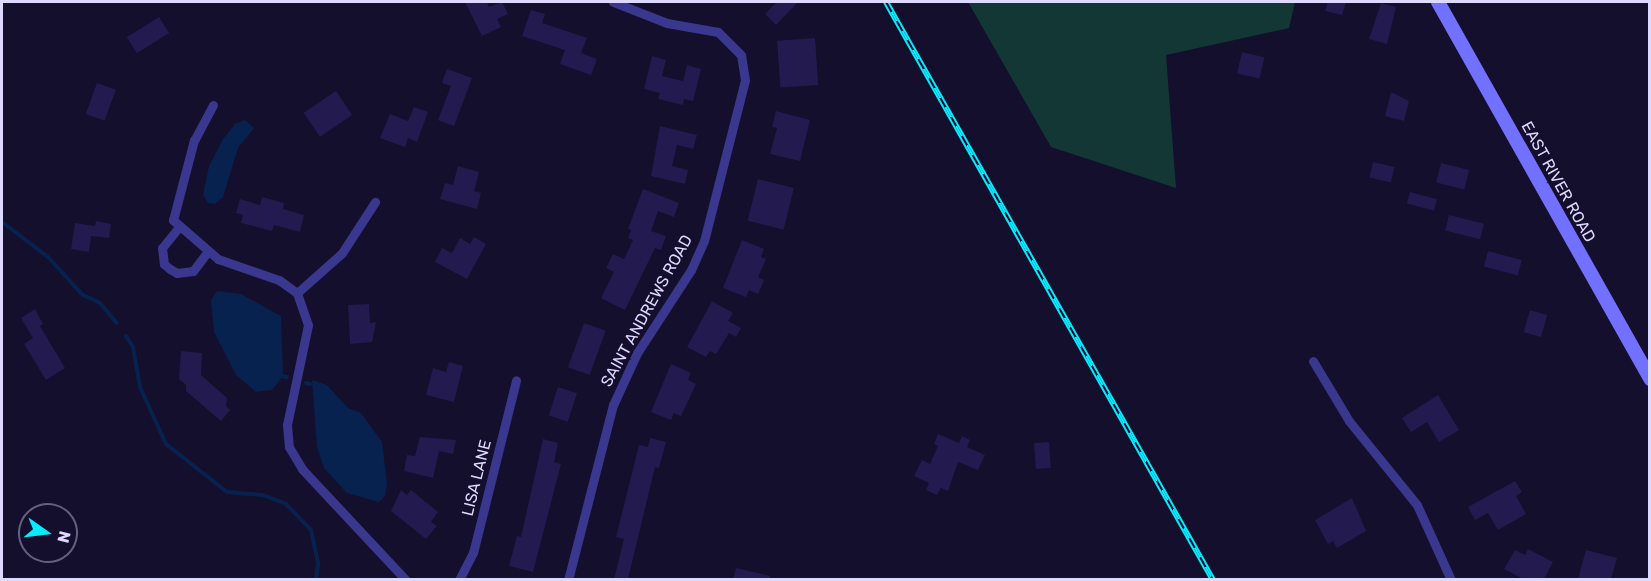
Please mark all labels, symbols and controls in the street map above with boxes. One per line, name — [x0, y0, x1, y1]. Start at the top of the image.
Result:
street label: EAST RIVER ROAD — [1517, 118, 1599, 246]
street label: SAINT ANDREWS ROAD — [597, 231, 697, 391]
street label: LISA LANE — [458, 438, 496, 518]
north arrow — [18, 503, 78, 563]
text: N — [53, 529, 75, 545]

